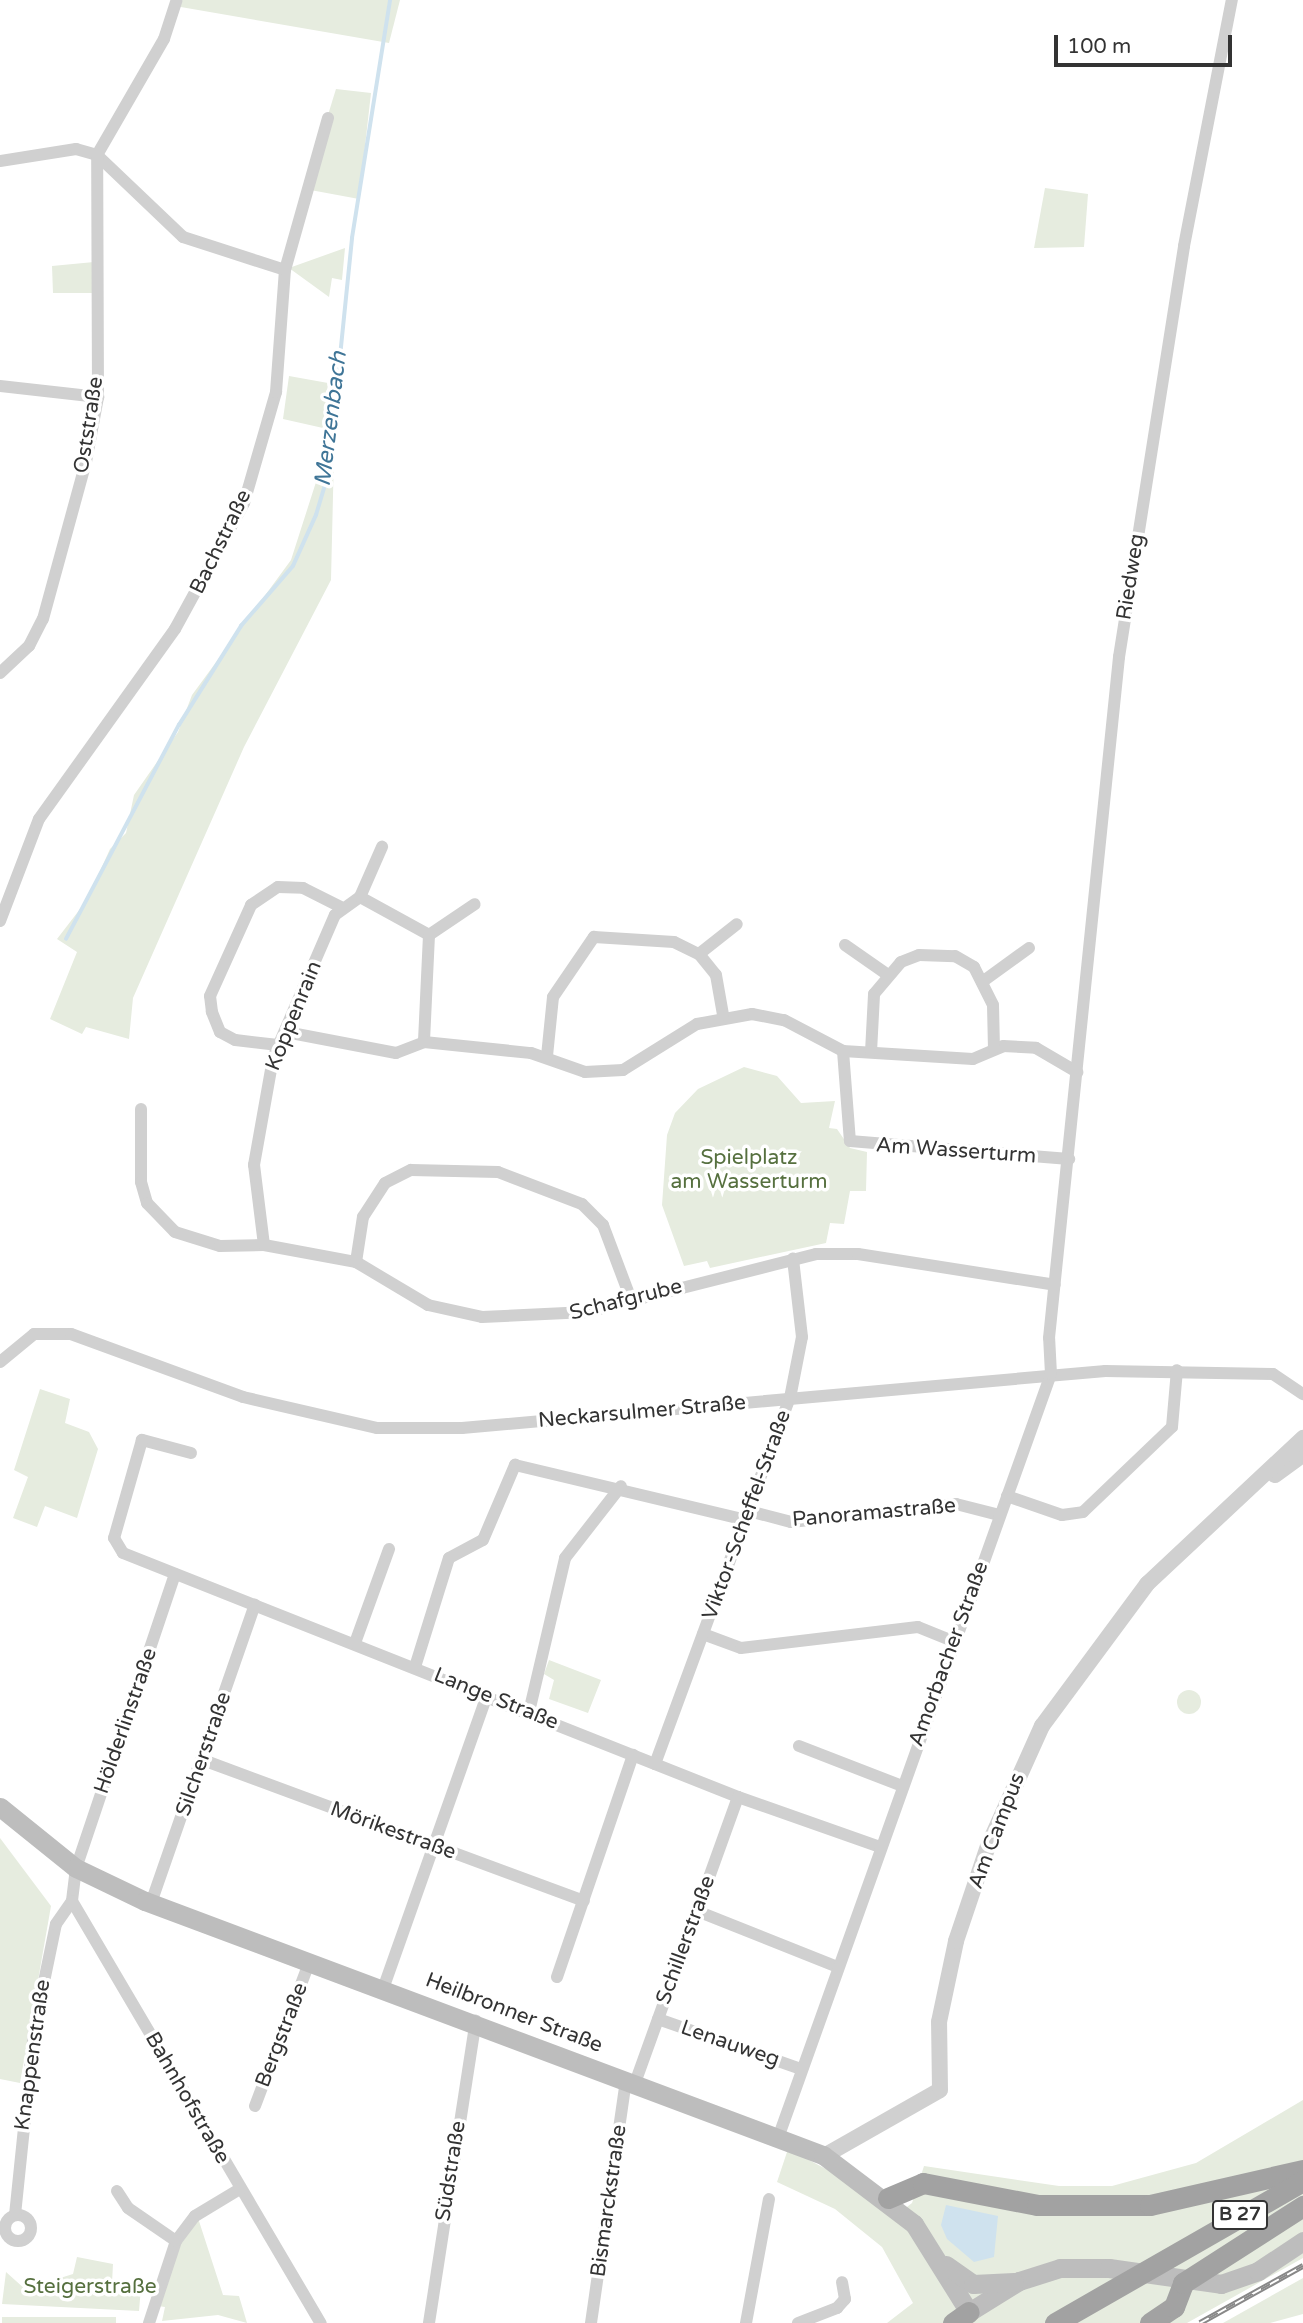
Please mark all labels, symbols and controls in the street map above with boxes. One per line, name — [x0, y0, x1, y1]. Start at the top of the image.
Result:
scale bar — [1058, 21, 1236, 65]
text: 100 m — [1067, 34, 1131, 59]
water label: Merzenbach — [309, 350, 353, 488]
street label: Oststraße — [69, 375, 109, 475]
street label: Bachstraße — [185, 486, 257, 598]
street label: Riedweg — [1112, 532, 1150, 622]
street label: Koppenrain — [261, 958, 327, 1074]
street label: Am Wasserturm — [875, 1133, 1037, 1169]
park label: Spielplatz am Wasserturm — [671, 1145, 827, 1195]
street label: Schafgrube — [567, 1274, 685, 1326]
street label: Neckarsulmer Straße — [537, 1390, 747, 1434]
street label: Viktor-Scheffel-Straße — [697, 1407, 797, 1623]
street label: Panoramastraße — [791, 1493, 957, 1533]
street label: Amorbacher Straße — [904, 1558, 994, 1750]
street label: Hölderlinstraße — [89, 1645, 163, 1797]
street label: Lange Straße — [430, 1663, 562, 1735]
street label: Silcherstraße — [171, 1689, 237, 1819]
street label: Am Campus — [963, 1770, 1031, 1892]
street label: Mörikestraße — [327, 1797, 459, 1865]
street label: Schillerstraße — [651, 1872, 721, 2008]
street label: Heilbronner Straße — [422, 1968, 606, 2058]
street label: Knappenstraße — [10, 1978, 56, 2132]
street label: Bergstraße — [251, 1979, 313, 2091]
street label: Lenauweg — [677, 2015, 783, 2073]
street label: Bahnhofstraße — [139, 2028, 235, 2168]
street label: Südstraße — [431, 2119, 471, 2223]
street label: Bismarckstraße — [586, 2123, 632, 2279]
road number: B 27 — [1212, 2200, 1268, 2230]
park label: Steigerstraße — [23, 2274, 157, 2300]

